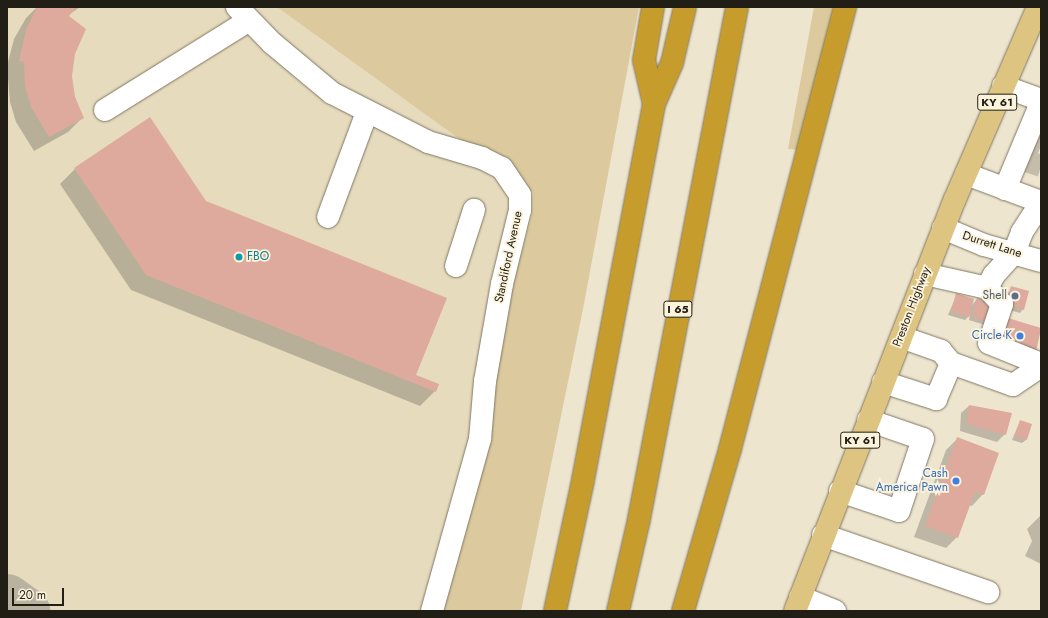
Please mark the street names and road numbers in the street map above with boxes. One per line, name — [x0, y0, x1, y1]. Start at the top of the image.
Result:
road number: KY 61 — [977, 93, 1017, 111]
street label: Standiford Avenue — [492, 210, 526, 304]
street label: Durrett Lane — [960, 229, 1024, 261]
street label: Preston Highway — [890, 265, 934, 349]
road number: I 65 — [663, 300, 693, 318]
road number: KY 61 — [840, 431, 880, 449]

